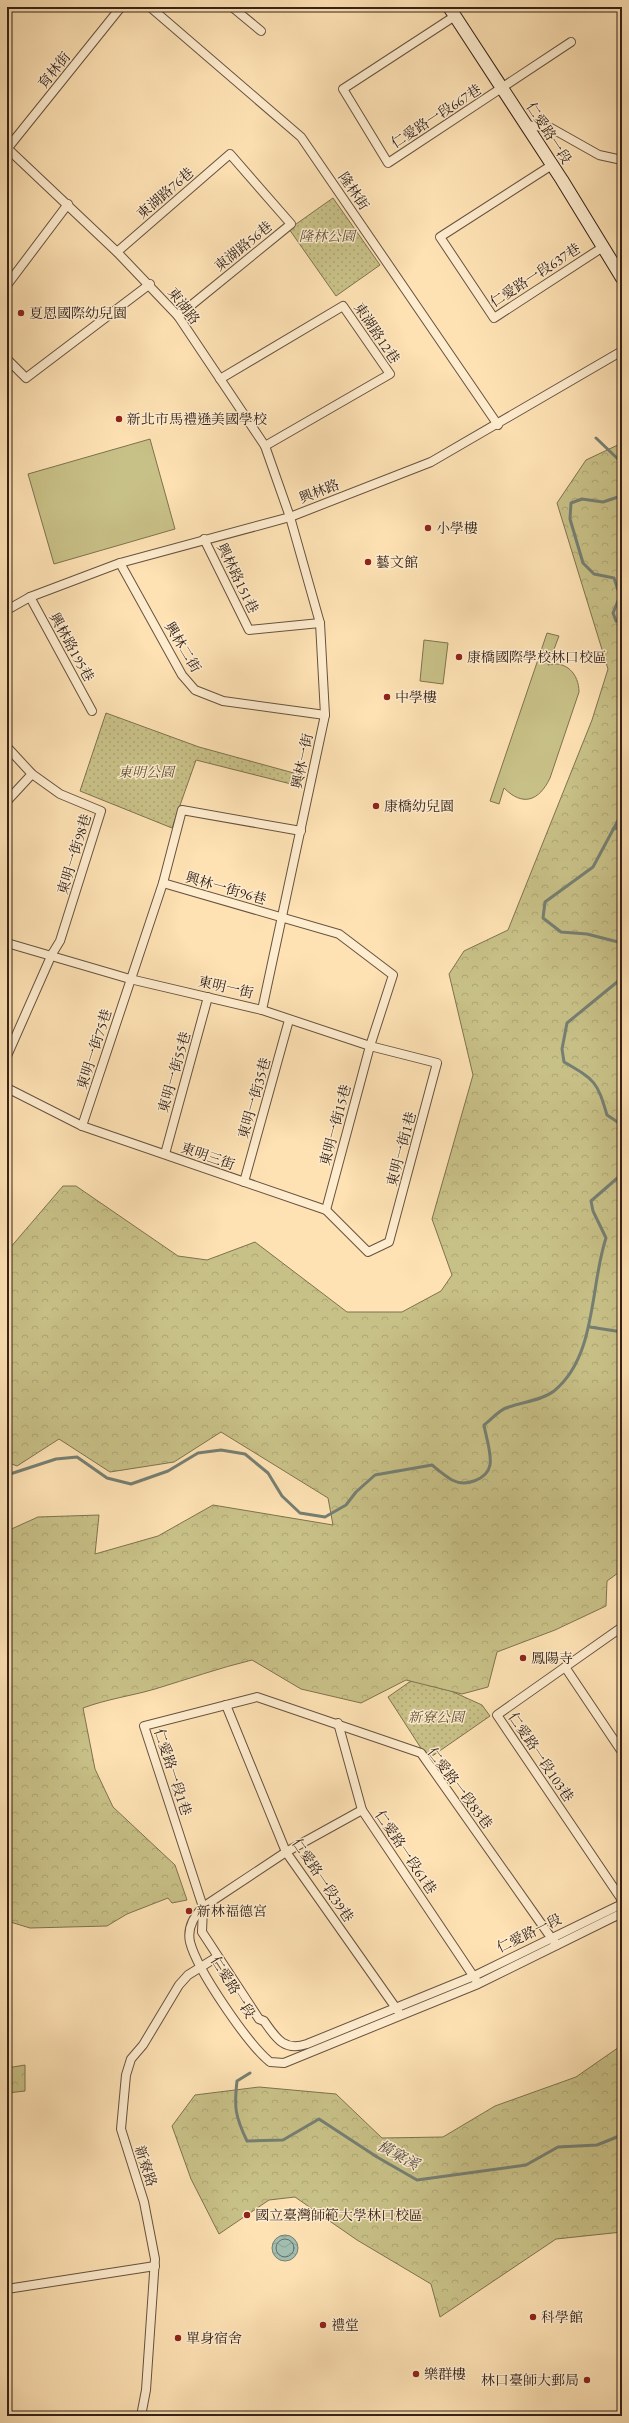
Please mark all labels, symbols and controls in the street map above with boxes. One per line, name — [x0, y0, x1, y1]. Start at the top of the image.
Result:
street label: 育林街 — [34, 48, 74, 92]
street label: 仁愛路一段667巷 — [387, 80, 485, 152]
street label: 仁愛路一段 — [522, 99, 576, 167]
street label: 東湖路76巷 — [133, 163, 197, 223]
street label: 隆林街 — [335, 169, 373, 213]
street label: 東湖路56巷 — [210, 217, 276, 275]
park label: 隆林公園 — [299, 227, 357, 245]
street label: 仁愛路一段637巷 — [486, 239, 584, 311]
street label: 東湖路 — [164, 284, 204, 328]
street label: 東湖路12巷 — [350, 299, 404, 367]
place label: 夏恩國際幼兒園 — [29, 304, 127, 322]
marker: 夏恩國際幼兒園 — [16, 308, 26, 318]
place label: 新北市馬禮遜美國學校 — [127, 410, 267, 428]
marker: 新北市馬禮遜美國學校 — [114, 414, 124, 424]
street label: 興林路 — [296, 475, 342, 507]
place label: 小學樓 — [436, 519, 478, 537]
marker: 小學樓 — [423, 523, 433, 533]
street label: 興林路151巷 — [213, 540, 263, 616]
place label: 藝文館 — [376, 553, 418, 571]
marker: 藝文館 — [363, 557, 373, 567]
street label: 興林路195巷 — [46, 609, 98, 685]
street label: 興林二街 — [161, 618, 205, 676]
place label: 康橋國際學校林口校區 — [467, 648, 607, 666]
marker: 康橋國際學校林口校區 — [454, 652, 464, 662]
place label: 中學樓 — [395, 688, 437, 706]
marker: 中學樓 — [382, 692, 392, 702]
street label: 興林一街 — [287, 732, 317, 790]
park label: 東明公園 — [118, 763, 176, 781]
place label: 康橋幼兒園 — [384, 797, 454, 815]
marker: 康橋幼兒園 — [371, 801, 381, 811]
street label: 東明一街98巷 — [53, 811, 95, 897]
street label: 興林一街96巷 — [183, 868, 269, 908]
street label: 東明一街 — [197, 972, 255, 1002]
street label: 東明一街75巷 — [73, 1007, 115, 1091]
street label: 東明一街55巷 — [154, 1029, 194, 1115]
street label: 東明一街35巷 — [234, 1055, 274, 1141]
street label: 東明一街15巷 — [316, 1082, 354, 1168]
street label: 東明一街1巷 — [382, 1110, 420, 1188]
street label: 東明三街 — [179, 1138, 237, 1174]
place label: 鳳陽寺 — [531, 1649, 573, 1667]
marker: 鳳陽寺 — [518, 1653, 528, 1663]
park label: 新寮公園 — [408, 1708, 466, 1726]
street label: 仁愛路一段103巷 — [504, 1709, 578, 1805]
street label: 仁愛路一段1巷 — [150, 1726, 196, 1818]
street label: 仁愛路一段83巷 — [423, 1744, 497, 1832]
street label: 仁愛路一段61巷 — [371, 1807, 441, 1897]
street label: 仁愛路一段39巷 — [288, 1835, 358, 1925]
place label: 新林福德宮 — [197, 1902, 267, 1920]
marker: 新林福德宮 — [184, 1906, 194, 1916]
street label: 仁愛路一段 — [494, 1910, 564, 1956]
street label: 仁愛路一段 — [207, 1953, 259, 2021]
water label: 橫窠溪 — [374, 2135, 424, 2175]
street label: 新寮路 — [131, 2143, 161, 2189]
place label: 國立臺灣師範大學林口校區 — [255, 2206, 423, 2224]
marker: 國立臺灣師範大學林口校區 — [242, 2210, 252, 2220]
place label: 科學館 — [541, 2308, 583, 2326]
marker: 科學館 — [528, 2312, 538, 2322]
place label: 禮堂 — [331, 2316, 359, 2334]
marker: 禮堂 — [318, 2320, 328, 2330]
place label: 單身宿舍 — [186, 2329, 242, 2347]
marker: 單身宿舍 — [173, 2333, 183, 2343]
place label: 樂群樓 — [424, 2365, 466, 2383]
marker: 樂群樓 — [411, 2369, 421, 2379]
place label: 林口臺師大郵局 — [481, 2371, 579, 2389]
marker: 林口臺師大郵局 — [582, 2375, 592, 2385]

